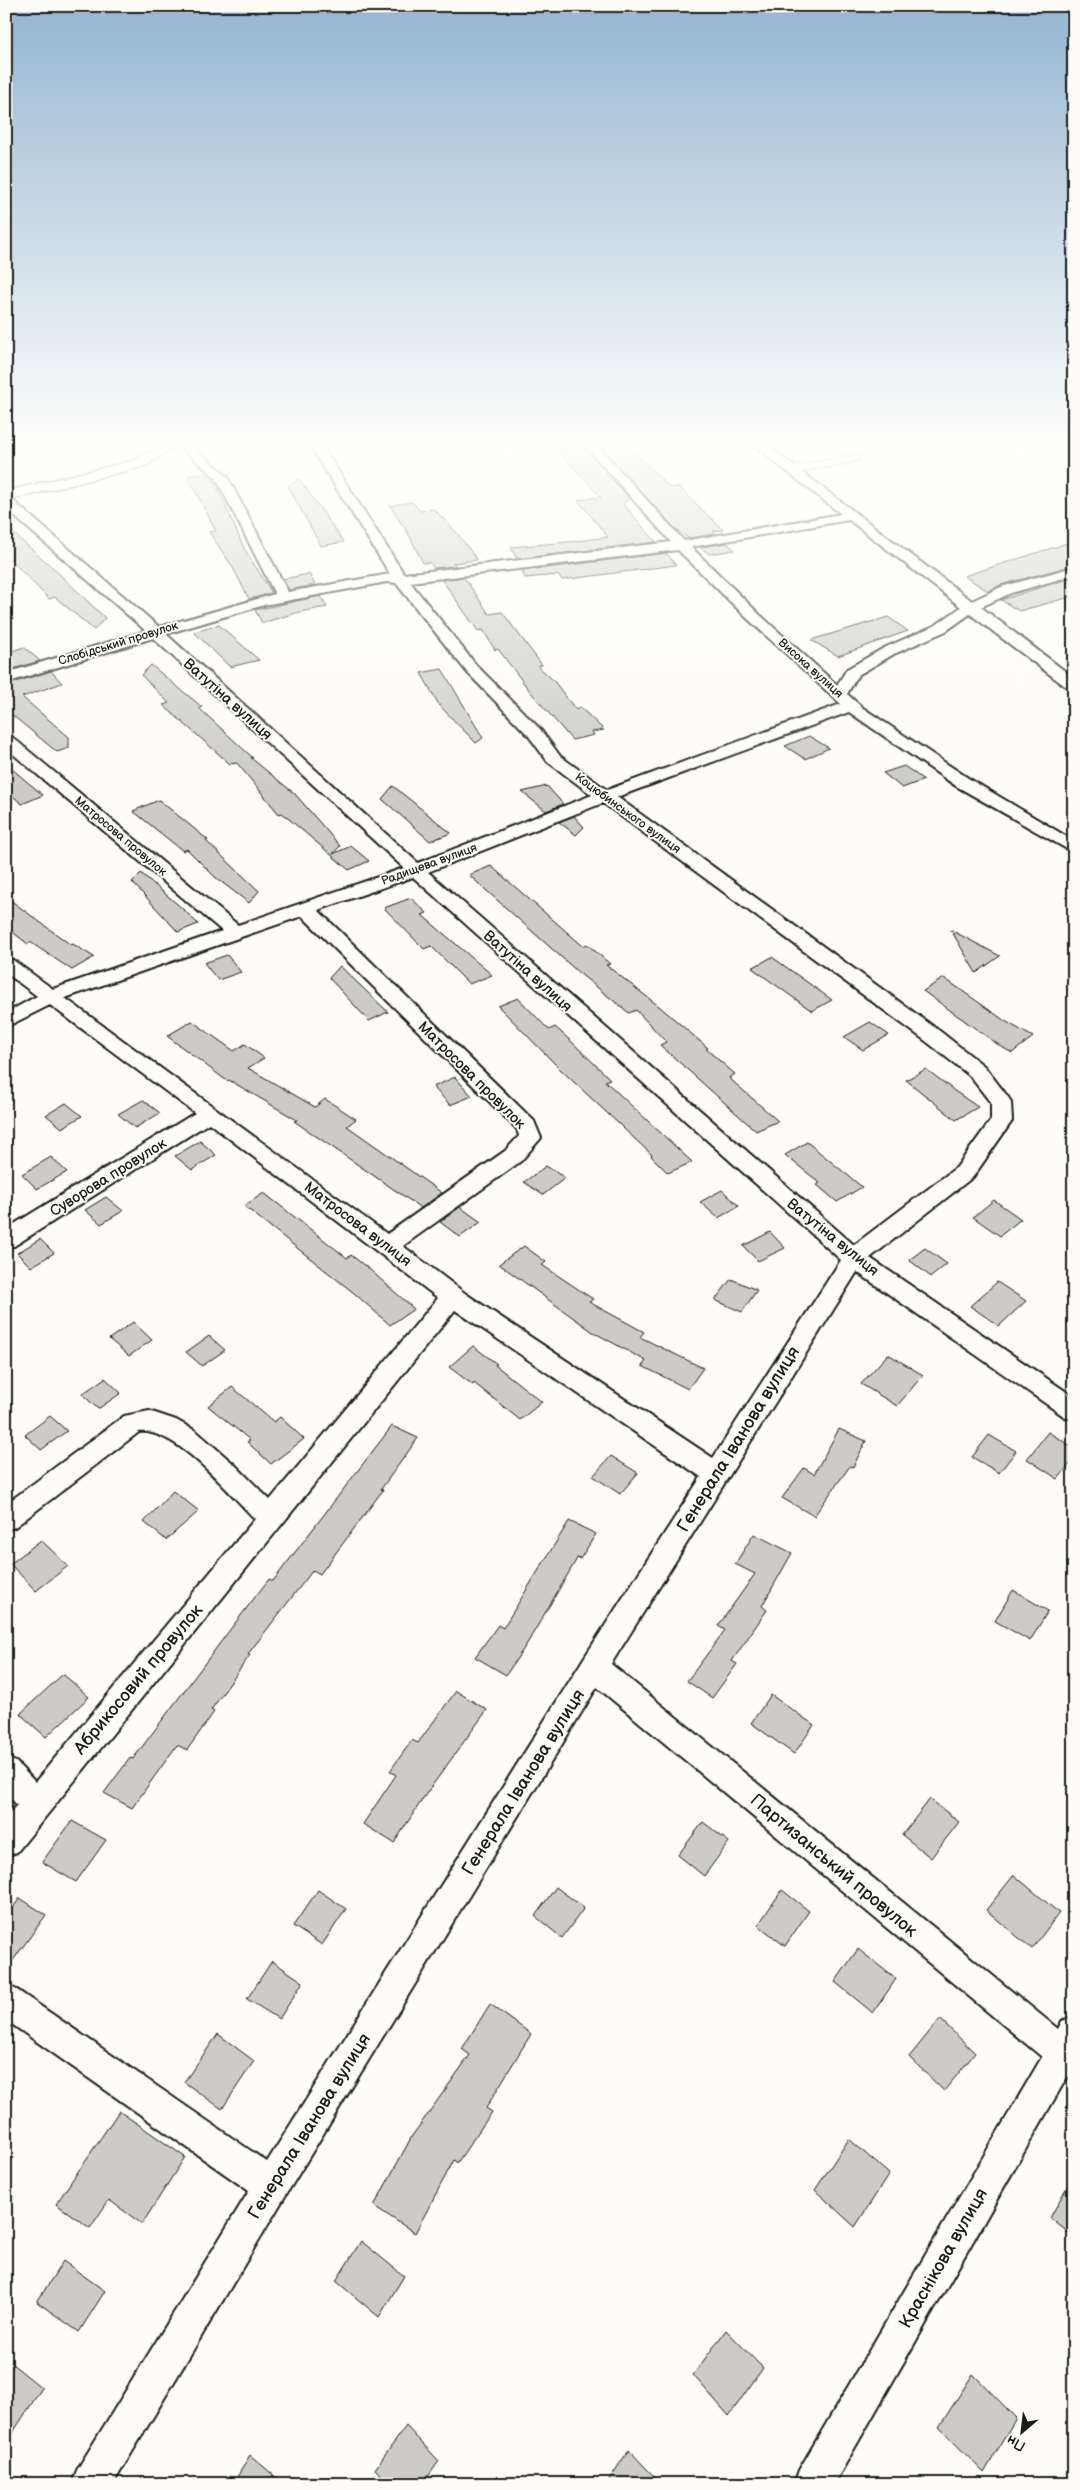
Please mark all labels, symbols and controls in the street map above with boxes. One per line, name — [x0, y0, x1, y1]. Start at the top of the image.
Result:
street label: Слобідський провулок — [57, 618, 180, 669]
street label: Висока вулиця — [775, 635, 846, 702]
street label: Ватутіна вулиця — [179, 654, 276, 744]
street label: Коцюбинського вулиця — [572, 770, 684, 857]
street label: Матросова провулок — [72, 793, 170, 880]
street label: Радищева вулиця — [379, 840, 479, 889]
street label: Ватутіна вулиця — [479, 926, 576, 1016]
street label: Матросова провулок — [414, 1017, 530, 1133]
street label: Суворова провулок — [46, 1134, 170, 1221]
street label: Матросова вулиця — [300, 1178, 415, 1271]
street label: Ватутіна вулиця — [783, 1194, 883, 1280]
street label: Генерала Іванова вулиця — [673, 1343, 804, 1536]
street label: Абрикосовий провулок — [69, 1600, 208, 1759]
street label: Генерала Іванова вулиця — [458, 1686, 589, 1879]
street label: Партизанський провулок — [746, 1789, 922, 1942]
street label: Генерала Іванова вулиця — [244, 2030, 375, 2223]
street label: Краснікова вулиця — [895, 2185, 992, 2332]
north arrow — [998, 2408, 1048, 2458]
text: Пн — [1004, 2431, 1028, 2455]

